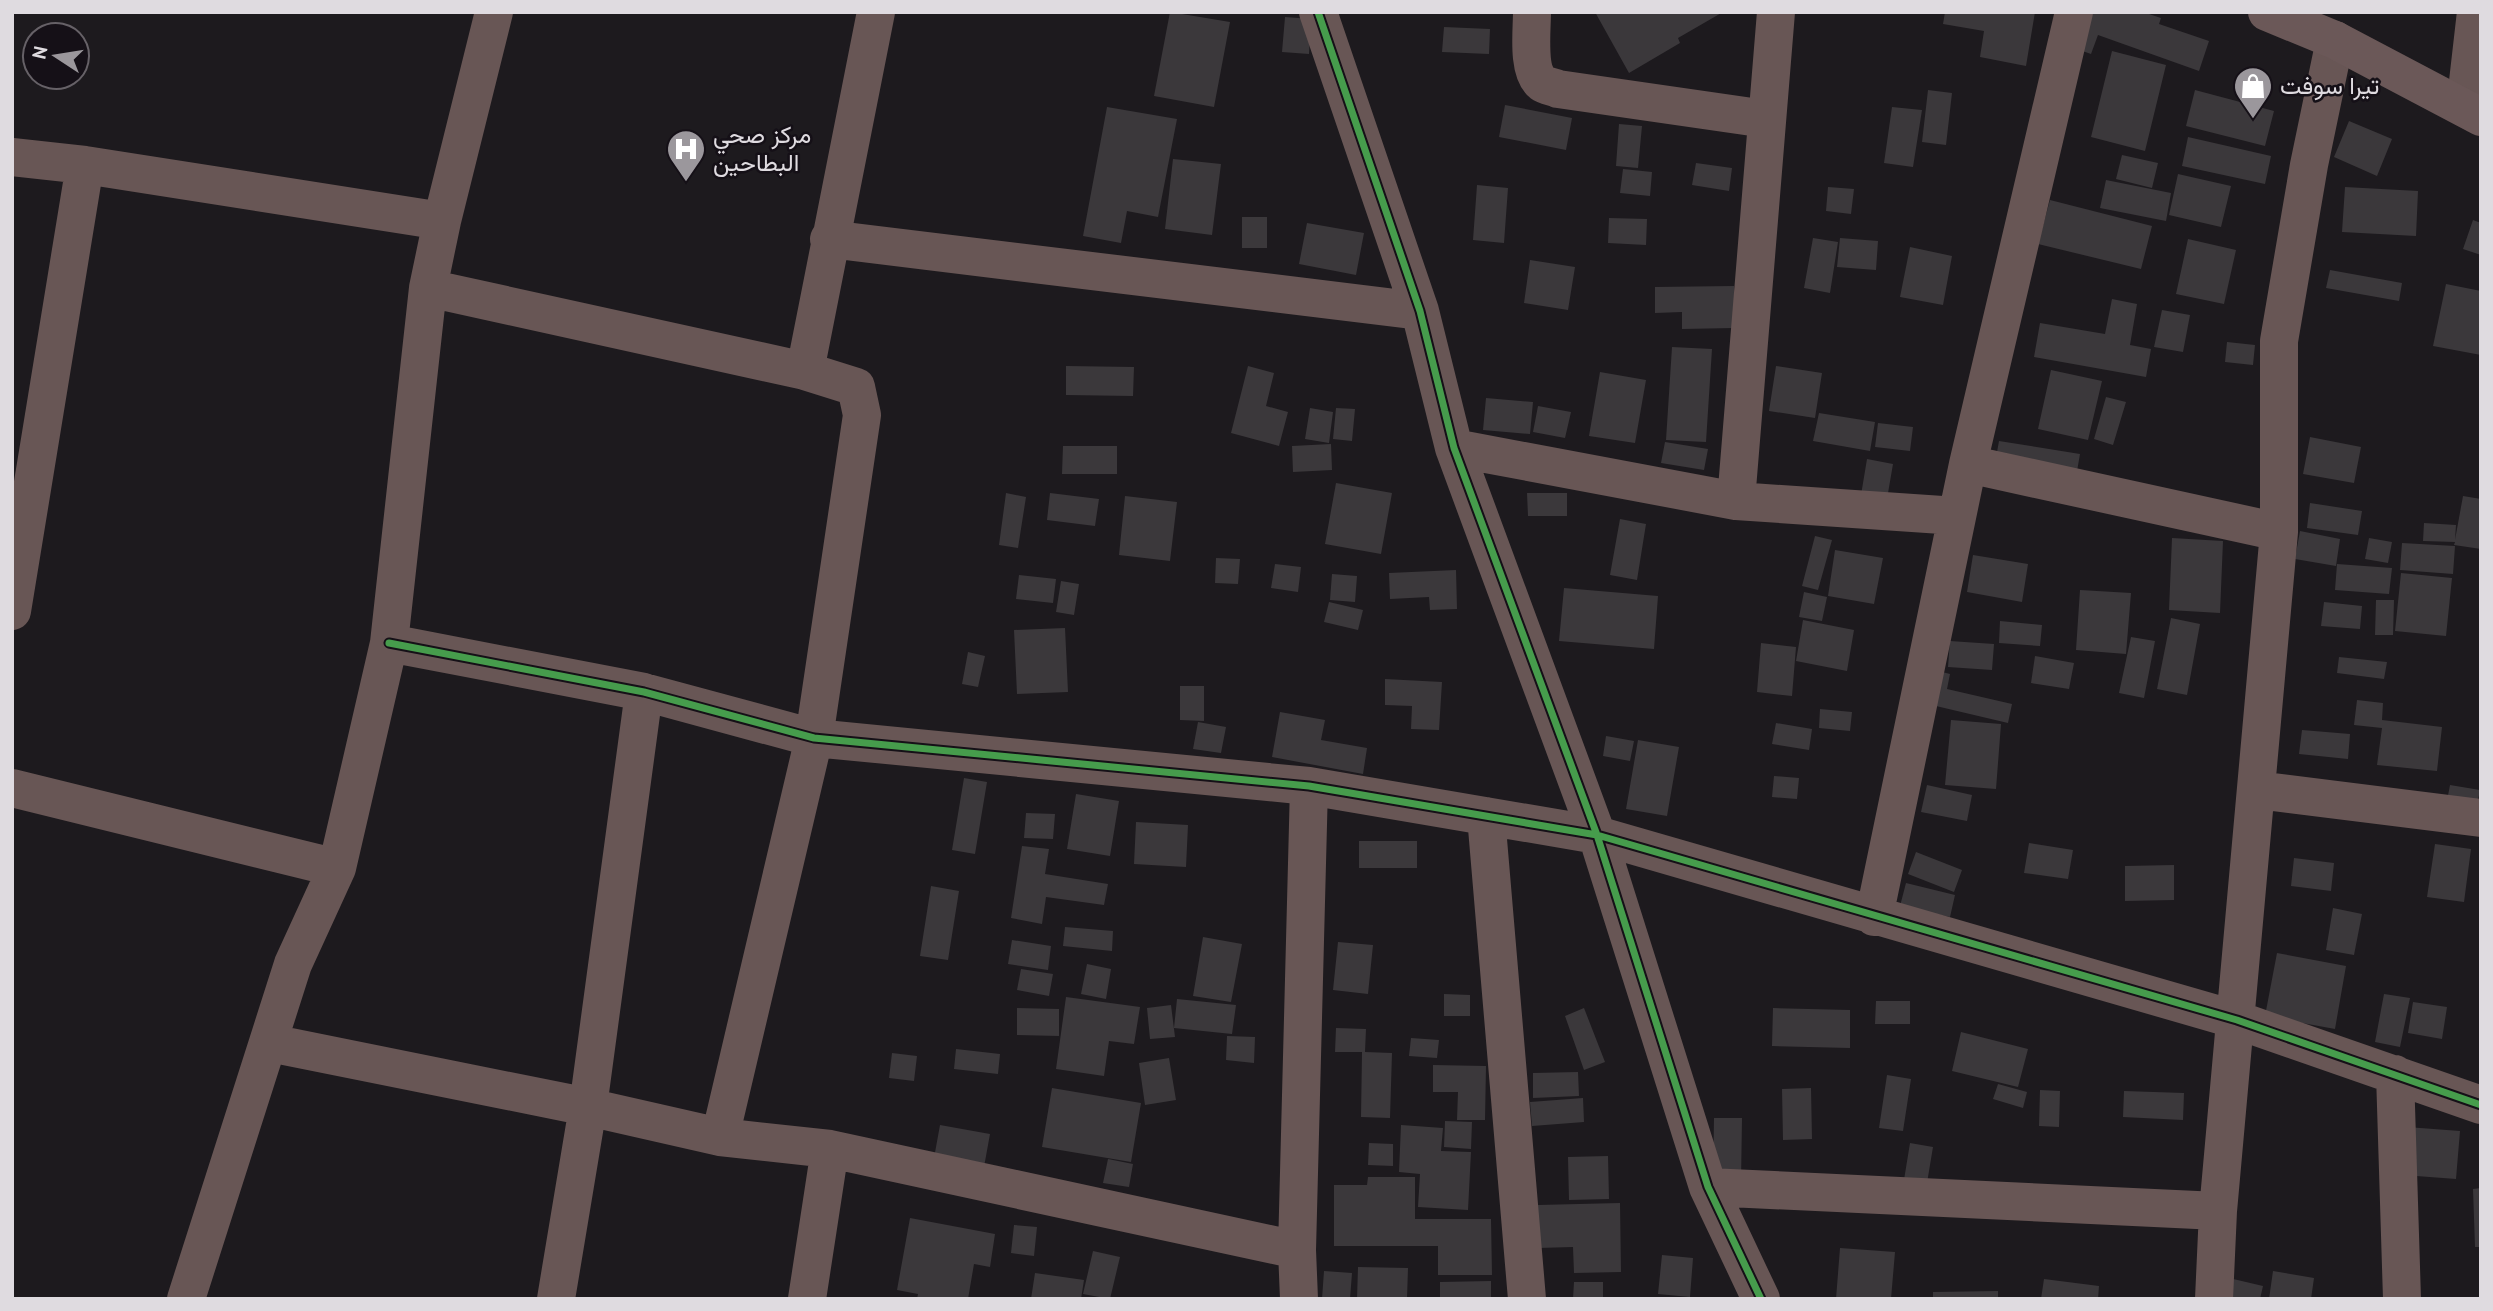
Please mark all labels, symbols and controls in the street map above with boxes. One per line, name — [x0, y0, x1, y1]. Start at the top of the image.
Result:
north arrow — [21, 21, 91, 91]
text: N — [26, 44, 52, 61]
shop icon: تيرا سوفت — [2232, 65, 2274, 120]
place label: تيرا سوفت — [2280, 70, 2379, 101]
place label: مركز صحي البطاحين — [713, 119, 811, 178]
hospital icon: مركز صحي البطاحين — [665, 128, 707, 183]

